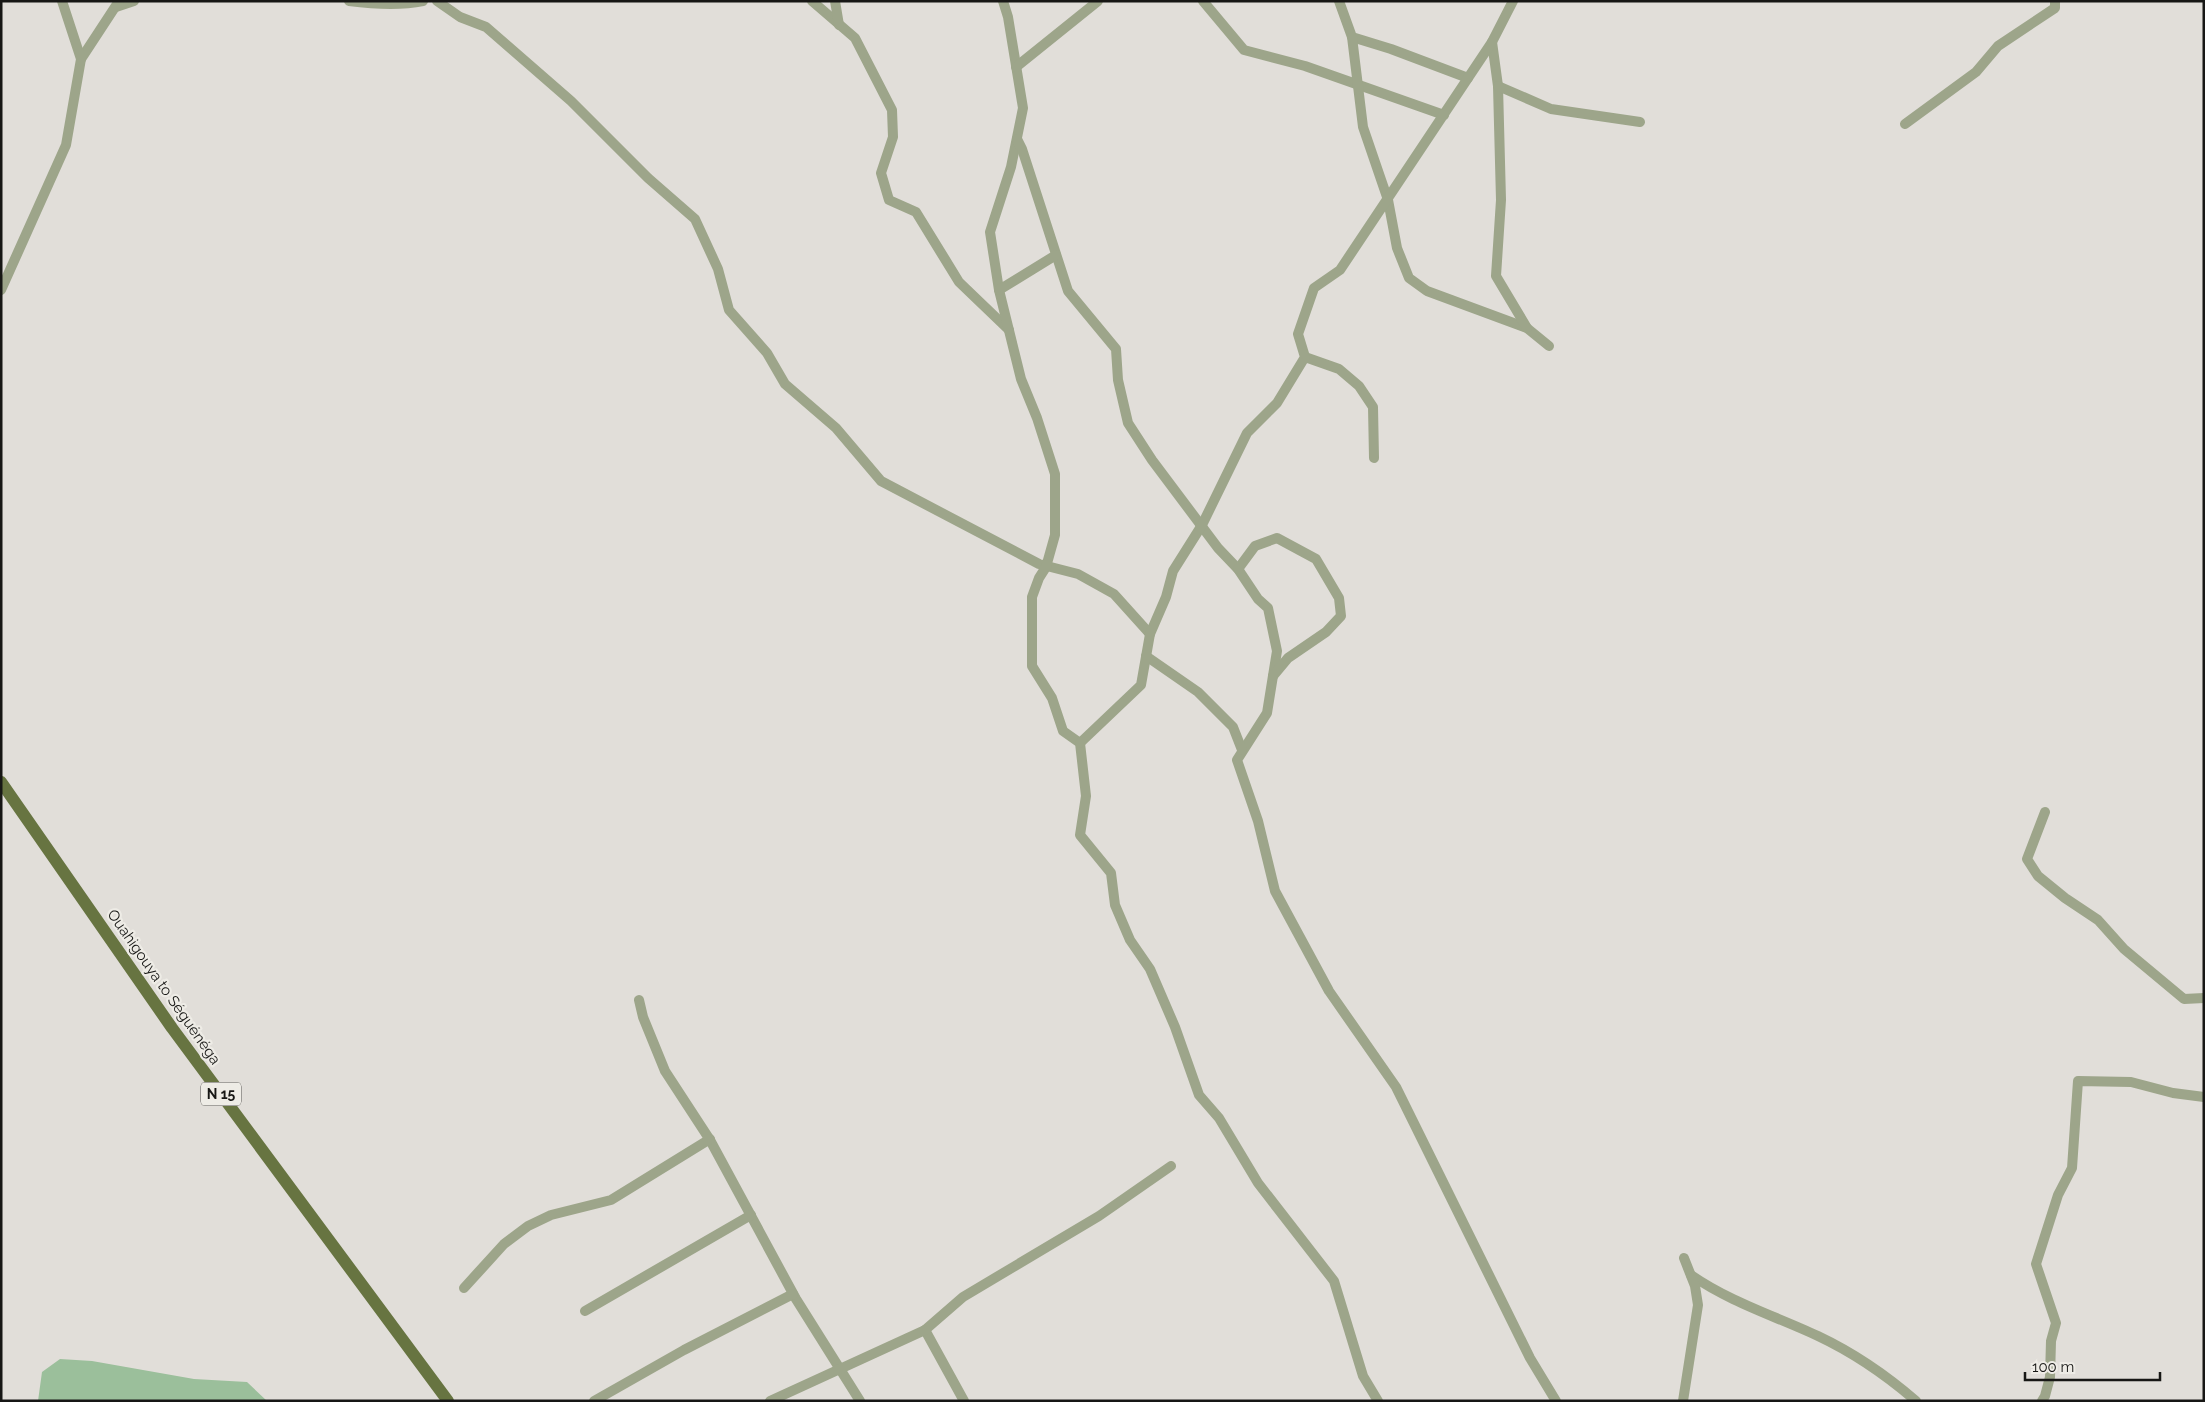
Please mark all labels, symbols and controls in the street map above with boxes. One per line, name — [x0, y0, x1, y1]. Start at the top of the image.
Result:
street label: Ouahigouya to Séguénéga — [104, 906, 224, 1068]
road number: N 15 — [201, 1082, 241, 1106]
scale bar — [2025, 1350, 2160, 1382]
text: 100 m — [2032, 1358, 2074, 1376]

